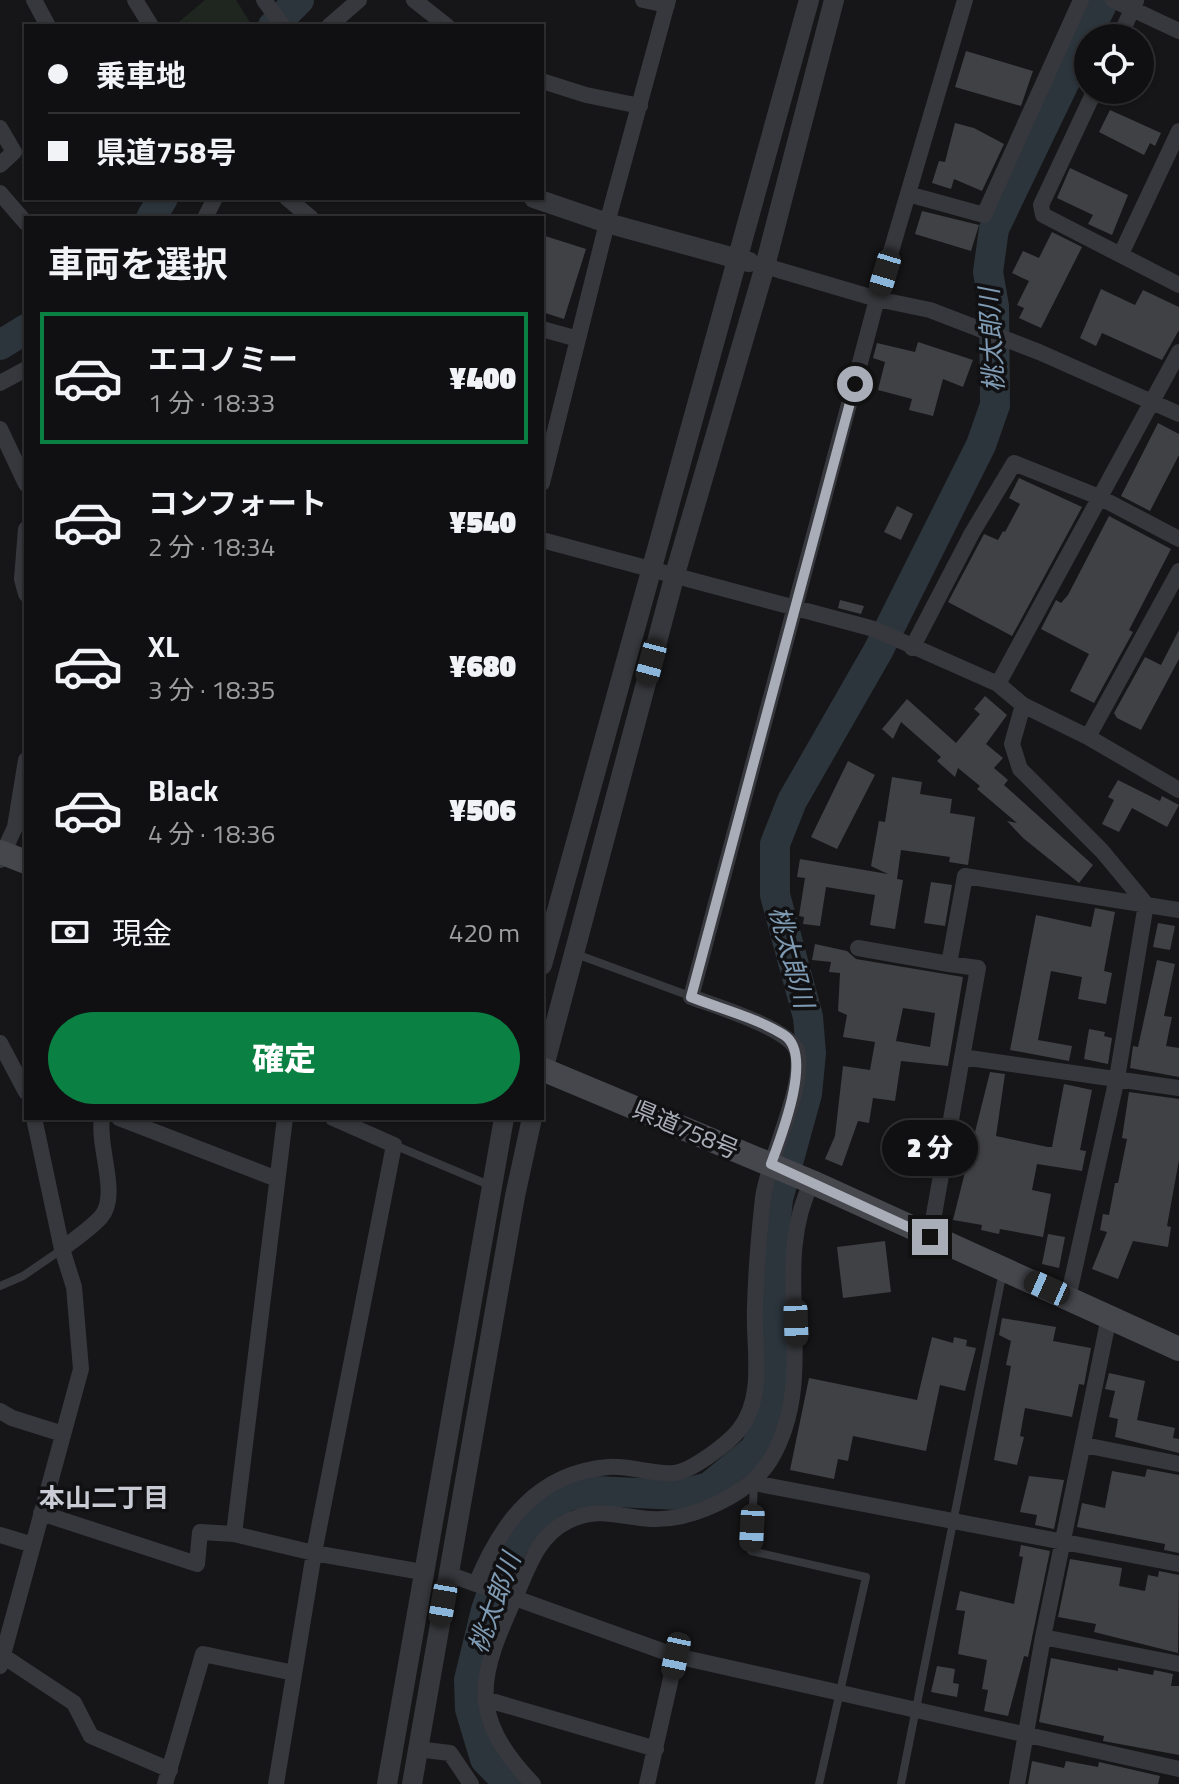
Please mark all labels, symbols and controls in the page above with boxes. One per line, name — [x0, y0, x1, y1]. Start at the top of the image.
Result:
map controls — [1074, 24, 1154, 104]
button: locate — [1074, 24, 1154, 104]
text: 乗車地 — [96, 52, 186, 98]
text: 県道758号 — [96, 129, 236, 175]
text: 車両を選択 — [48, 236, 228, 291]
car — [867, 247, 903, 299]
water label: 桃太郎川 — [969, 284, 1013, 393]
text: エコノミー — [148, 336, 298, 382]
icon: car — [52, 342, 124, 414]
text: ¥400 — [449, 355, 516, 401]
route start — [837, 366, 873, 402]
text: 1 分 · 18:33 — [148, 383, 275, 422]
text: コンフォート — [148, 480, 327, 526]
icon: car — [52, 486, 124, 558]
text: ¥540 — [449, 499, 516, 545]
text: 2 分 · 18:34 — [148, 527, 275, 566]
text: XL — [148, 623, 179, 669]
icon: car — [52, 630, 124, 702]
car — [633, 636, 669, 688]
text: ¥680 — [449, 643, 516, 689]
text: 3 分 · 18:35 — [148, 670, 275, 709]
text: Black — [148, 767, 219, 813]
icon: car — [52, 774, 124, 846]
text: ¥506 — [449, 787, 516, 833]
text: 4 分 · 18:36 — [148, 814, 275, 853]
water label: 桃太郎川 — [760, 902, 825, 1015]
icon: cash — [48, 910, 92, 954]
text: 現金 — [112, 910, 172, 956]
text: 420 m — [449, 913, 520, 952]
button: 確定 — [48, 1012, 520, 1104]
street label: 県道758号 — [627, 1090, 745, 1168]
callout: 2 分 — [882, 1121, 978, 1177]
text: 2 分 — [907, 1128, 953, 1167]
route end — [912, 1219, 948, 1255]
car — [1020, 1267, 1074, 1309]
car — [783, 1299, 809, 1347]
district label: 本山二丁目 — [39, 1478, 169, 1517]
car — [739, 1503, 765, 1553]
water label: 桃太郎川 — [458, 1545, 531, 1659]
car — [427, 1577, 459, 1629]
car — [659, 1630, 693, 1682]

